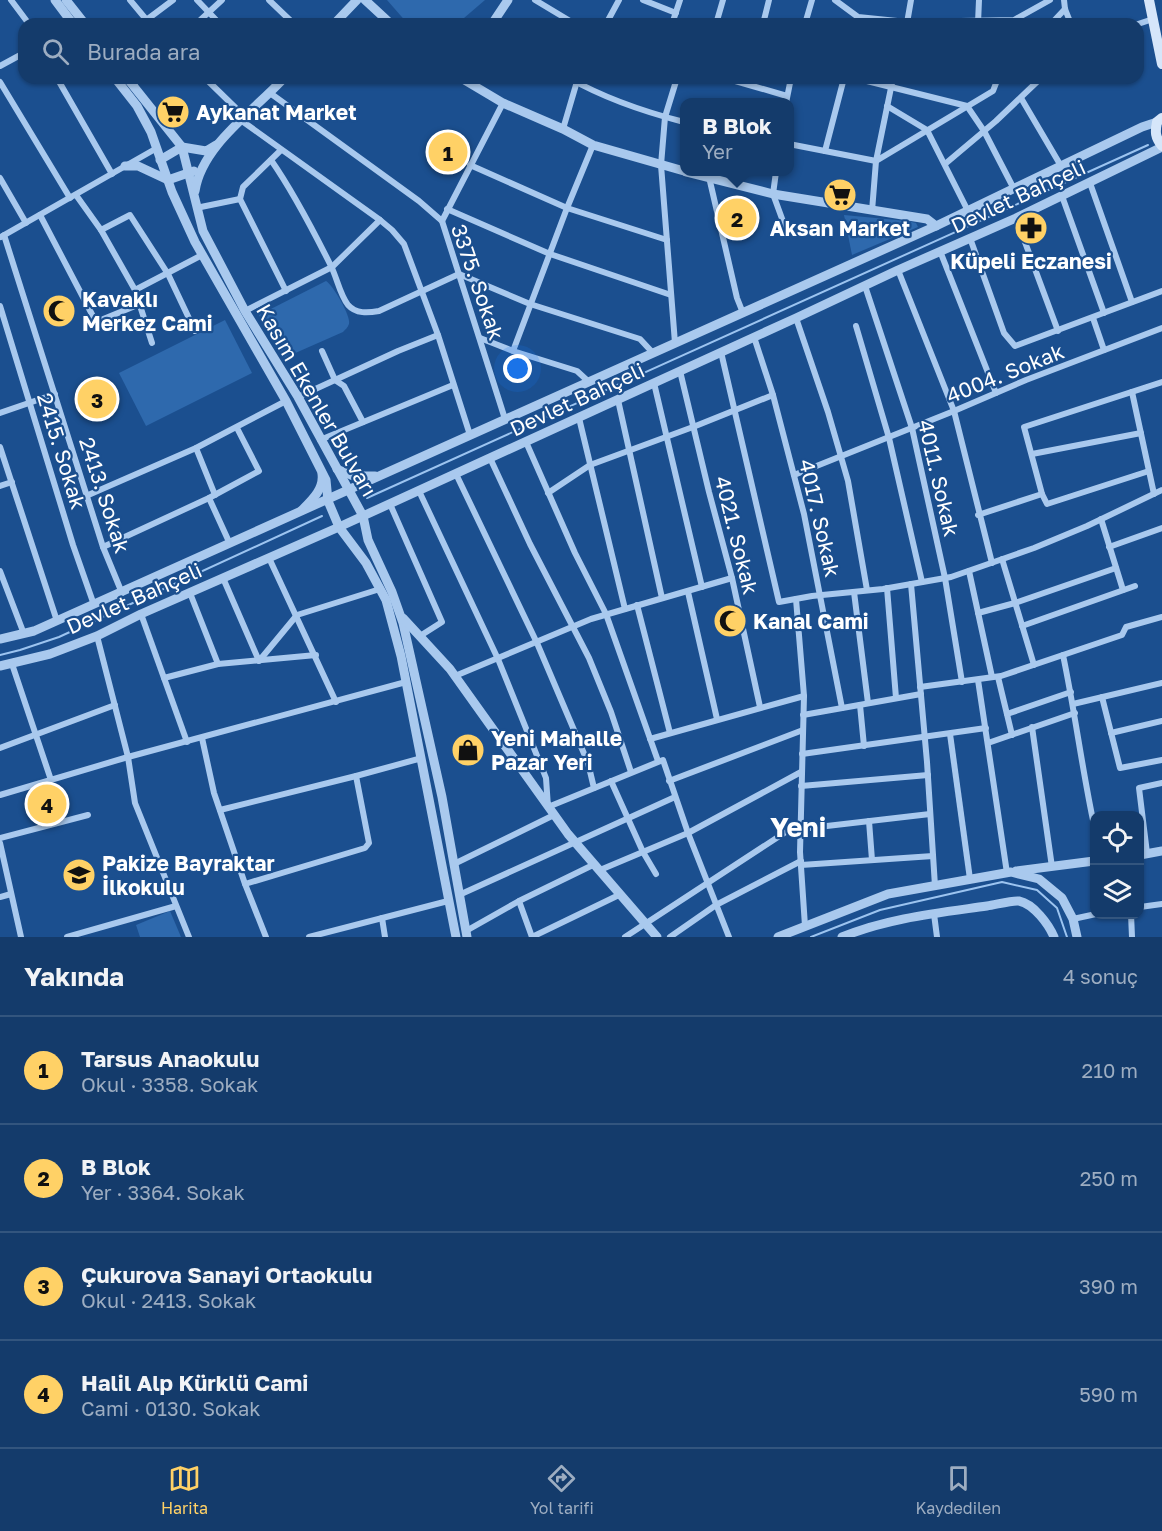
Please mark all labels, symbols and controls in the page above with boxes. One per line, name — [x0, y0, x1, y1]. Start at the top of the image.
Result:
search box — [18, 18, 1144, 84]
icon: search — [39, 35, 72, 68]
text: Burada ara — [87, 38, 201, 65]
supermarket icon: Aykanat Market — [155, 94, 191, 130]
popup — [680, 98, 794, 176]
place label: Aykanat Market — [196, 99, 357, 125]
text: B Blok — [702, 112, 772, 139]
pin: 1 — [428, 130, 468, 174]
text: Yer — [702, 139, 733, 163]
street label: Devlet Bahçeli — [947, 153, 1089, 239]
supermarket icon: Aksan Market — [822, 177, 858, 213]
pin: 2 — [718, 196, 756, 240]
pharmacy icon: Küpeli Eczanesi — [1013, 210, 1049, 246]
place label: Aksan Market — [770, 215, 910, 241]
street label: 3375. Sokak — [446, 221, 510, 343]
place label: Küpeli Eczanesi — [950, 248, 1112, 274]
place label: Kavaklı Merkez Cami — [82, 286, 213, 336]
mosque icon: Kavaklı Merkez Cami — [41, 293, 77, 329]
street label: Kasım Ekenler Bulvarı — [251, 299, 383, 501]
street label: 4004. Sokak — [942, 338, 1068, 408]
your location — [503, 354, 532, 383]
street label: Devlet Bahçeli — [506, 356, 648, 442]
pin: 3 — [78, 376, 116, 422]
street label: 2415. Sokak — [32, 390, 92, 512]
street label: 4011. Sokak — [913, 417, 965, 539]
street label: 2413. Sokak — [74, 434, 136, 556]
street label: 4017. Sokak — [794, 457, 846, 580]
street label: 4021. Sokak — [710, 473, 764, 597]
street label: Devlet Bahçeli — [62, 557, 206, 639]
mosque icon: Kanal Cami — [712, 603, 748, 639]
place label: Kanal Cami — [753, 608, 869, 634]
place label: Yeni Mahalle Pazar Yeri — [491, 725, 622, 775]
shop icon: Yeni Mahalle Pazar Yeri — [450, 732, 486, 768]
pin: 4 — [28, 782, 66, 826]
district label: Yeni — [770, 811, 826, 843]
map controls — [1090, 811, 1144, 919]
button: locate — [1090, 811, 1144, 865]
place label: Pakize Bayraktar İlkokulu — [102, 850, 275, 900]
school or university icon: Pakize Bayraktar İlkokulu — [61, 857, 97, 893]
button: layers — [1090, 865, 1144, 919]
text: Yakında — [24, 961, 124, 992]
text: 4 sonuç — [1063, 964, 1138, 988]
text: Tarsus Anaokulu — [81, 1045, 259, 1072]
text: 1 — [38, 1058, 49, 1082]
text: 210 m — [1082, 1058, 1138, 1082]
text: Okul · 3358. Sokak — [81, 1072, 258, 1096]
text: B Blok — [81, 1153, 151, 1180]
text: 2 — [37, 1166, 50, 1190]
text: 250 m — [1080, 1166, 1138, 1190]
text: Yer · 3364. Sokak — [81, 1180, 245, 1204]
text: Çukurova Sanayi Ortaokulu — [81, 1261, 372, 1288]
text: 3 — [37, 1274, 50, 1298]
text: 390 m — [1079, 1274, 1138, 1298]
text: Okul · 2413. Sokak — [81, 1288, 256, 1312]
text: Halil Alp Kürklü Cami — [81, 1369, 308, 1396]
text: 4 — [37, 1382, 50, 1406]
text: 590 m — [1079, 1382, 1138, 1406]
text: Cami · 0130. Sokak — [81, 1396, 261, 1420]
tab: Harita — [161, 1462, 208, 1518]
tab: Yol tarifi — [530, 1462, 594, 1518]
tab: Kaydedilen — [915, 1462, 1001, 1518]

